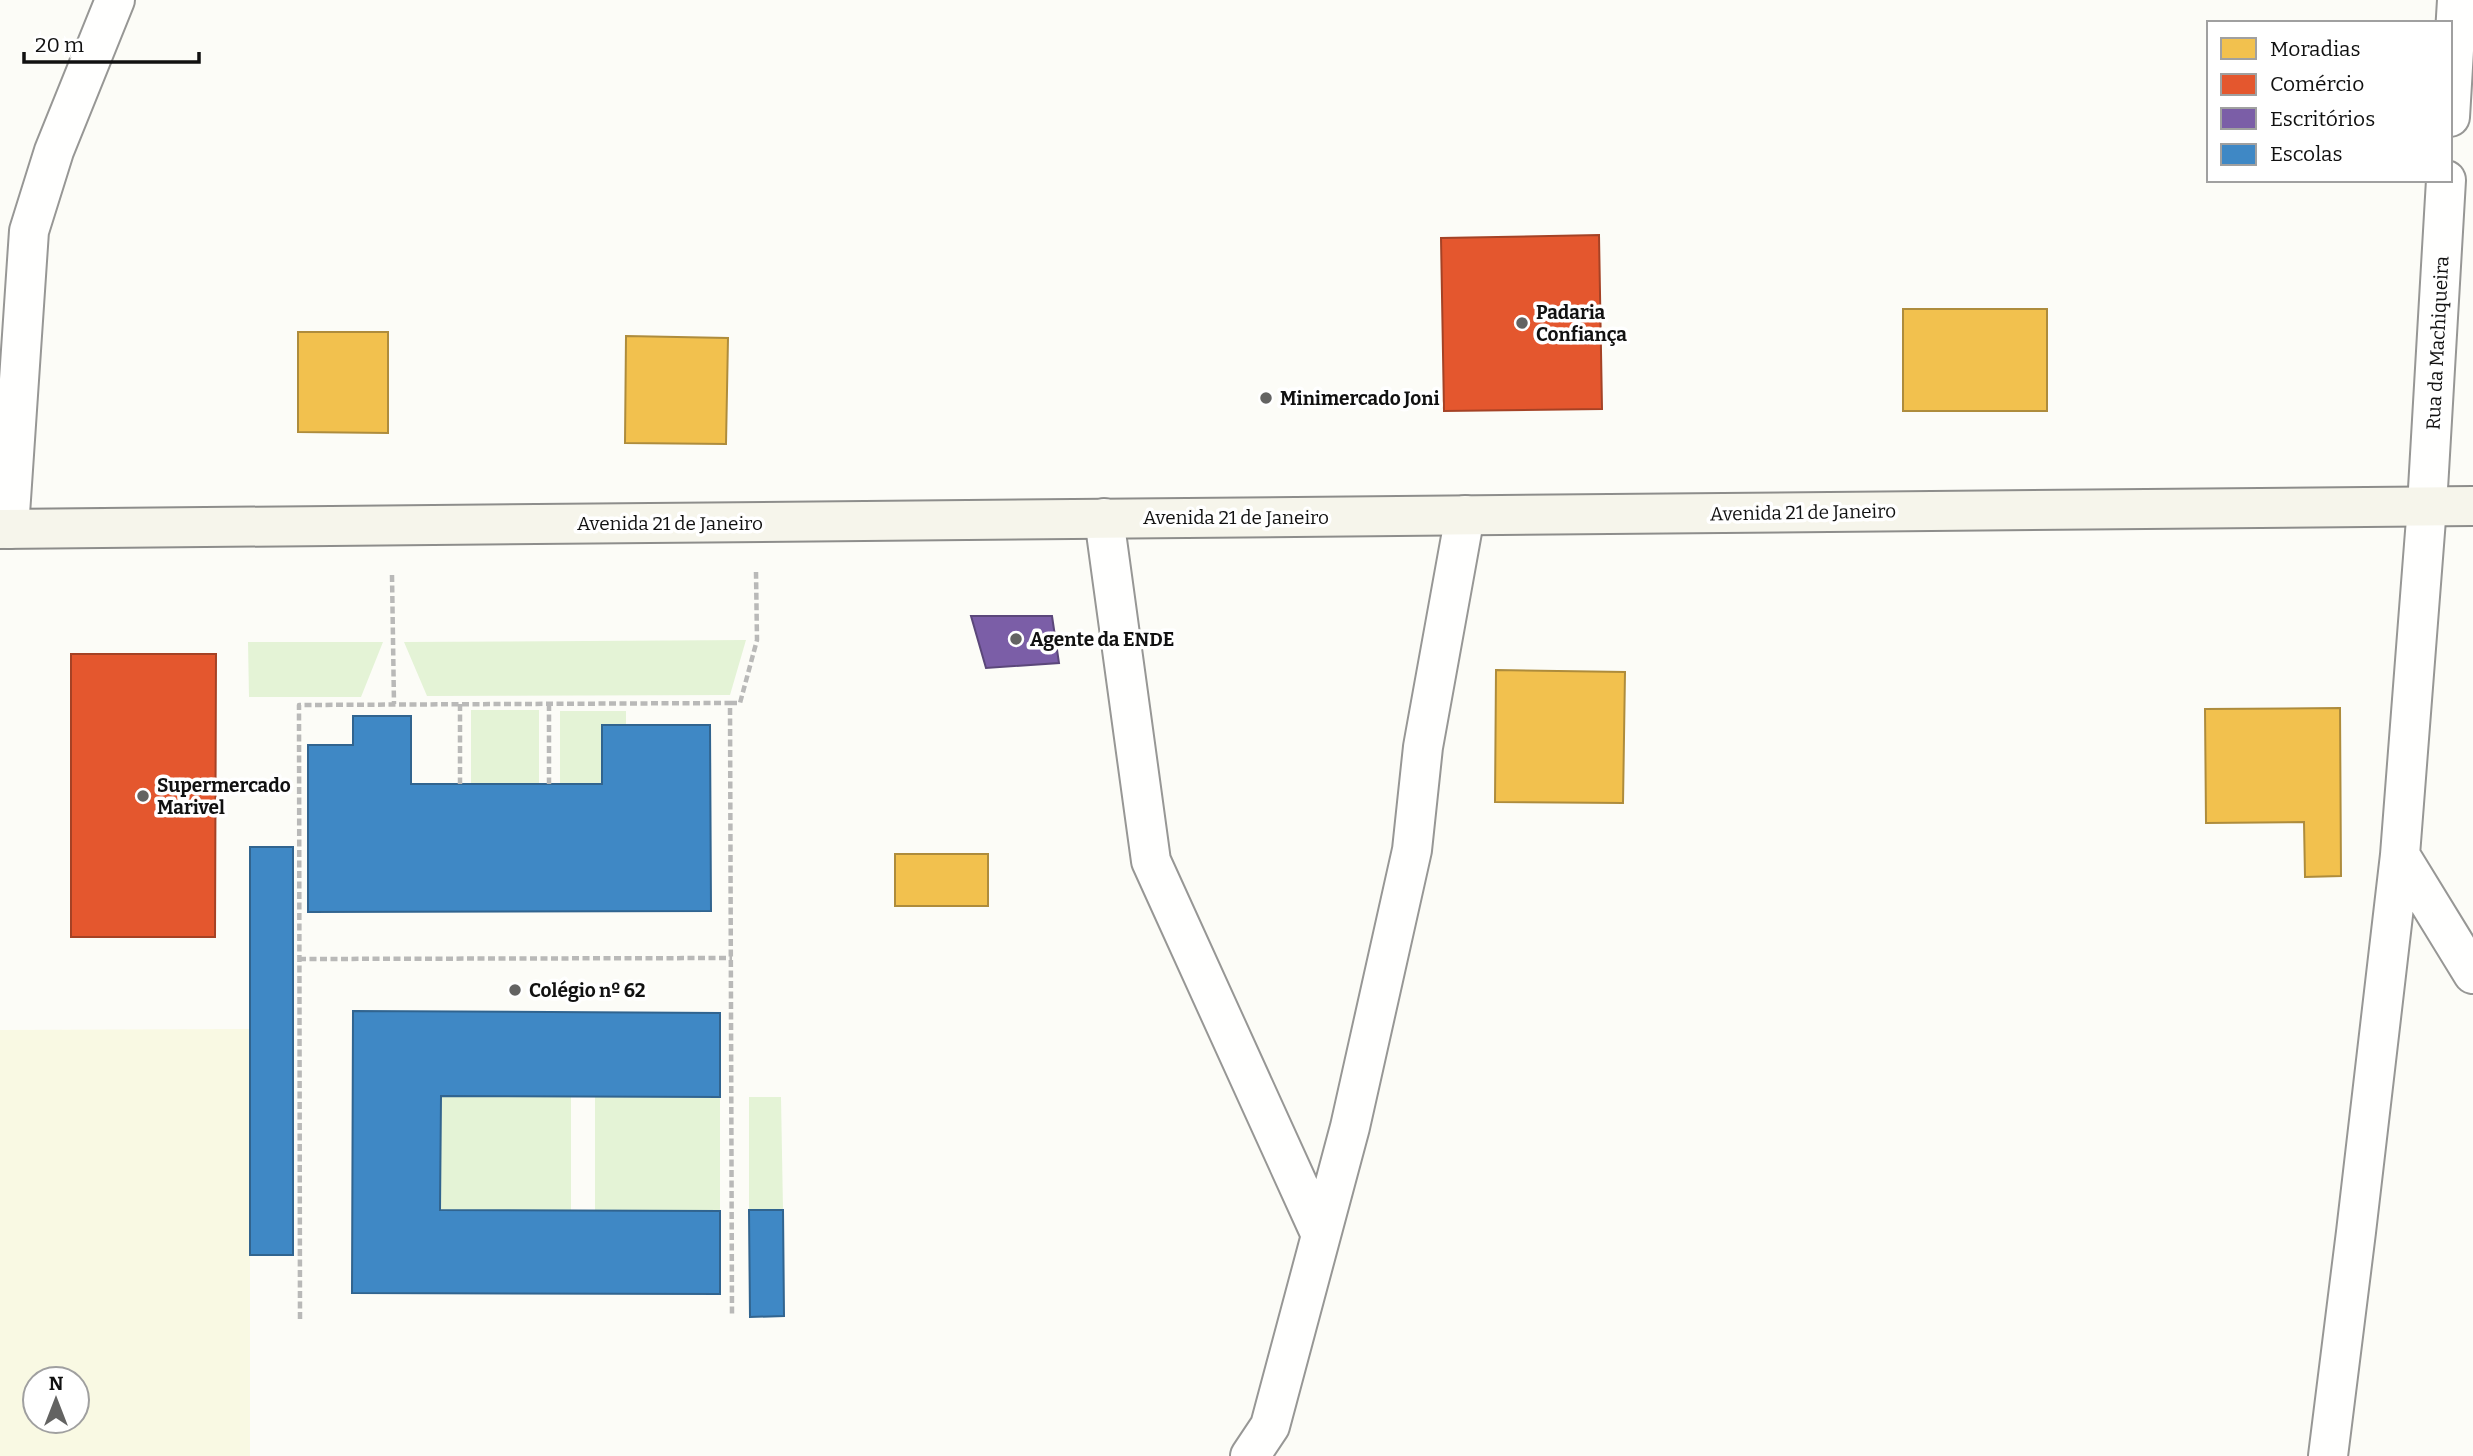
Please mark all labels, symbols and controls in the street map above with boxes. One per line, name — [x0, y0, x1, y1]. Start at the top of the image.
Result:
scale bar — [24, 21, 200, 65]
legend — [2207, 21, 2452, 182]
text: 20 m — [35, 32, 84, 58]
text: Moradias — [2270, 36, 2361, 62]
text: Comércio — [2270, 71, 2364, 97]
text: Escritórios — [2270, 106, 2375, 132]
text: Escolas — [2270, 141, 2342, 167]
street label: Rua da Machiqueira — [2421, 255, 2454, 431]
place label: Padaria Confiança — [1536, 301, 1627, 346]
marker: Padaria Confiança — [1514, 315, 1530, 331]
place label: Minimercado Joni — [1280, 387, 1440, 410]
marker: Minimercado Joni — [1258, 390, 1274, 406]
street label: Avenida 21 de Janeiro — [1710, 499, 1896, 526]
street label: Avenida 21 de Janeiro — [1143, 506, 1329, 529]
street label: Avenida 21 de Janeiro — [577, 512, 763, 535]
place label: Agente da ENDE — [1030, 628, 1174, 651]
marker: Agente da ENDE — [1008, 631, 1024, 647]
place label: Supermercado Marivel — [157, 774, 291, 819]
marker: Supermercado Marivel — [135, 788, 151, 804]
place label: Colégio nº 62 — [529, 979, 646, 1002]
marker: Colégio nº 62 — [507, 982, 523, 998]
north arrow — [21, 1365, 91, 1435]
text: N — [49, 1372, 64, 1395]

